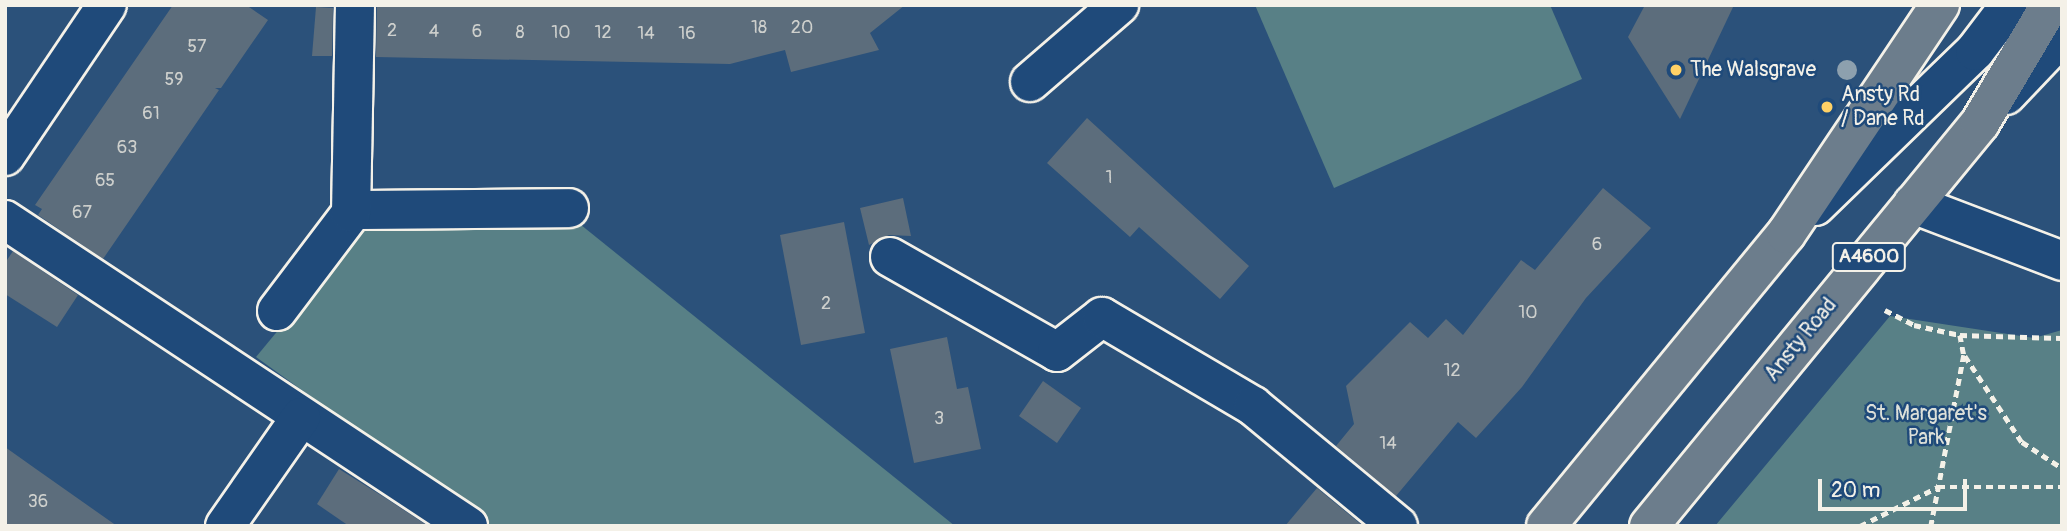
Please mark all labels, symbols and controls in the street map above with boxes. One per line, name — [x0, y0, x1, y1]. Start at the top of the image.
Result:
house number: 18 — [751, 17, 767, 39]
house number: 20 — [791, 17, 813, 39]
house number: 2 — [387, 20, 397, 42]
house number: 4 — [429, 21, 439, 43]
house number: 6 — [472, 21, 482, 43]
house number: 8 — [515, 22, 525, 44]
house number: 10 — [551, 22, 571, 44]
house number: 12 — [594, 22, 612, 44]
house number: 14 — [637, 23, 655, 45]
house number: 16 — [678, 23, 696, 45]
house number: 57 — [187, 36, 207, 58]
place label: The Walsgrave — [1690, 57, 1816, 83]
marker: The Walsgrave — [1668, 62, 1684, 78]
house number: 59 — [164, 69, 184, 91]
place label: Ansty Rd / Dane Rd — [1841, 82, 1925, 132]
marker: Ansty Rd / Dane Rd — [1819, 99, 1835, 115]
house number: 61 — [142, 103, 160, 125]
house number: 63 — [117, 137, 137, 159]
house number: 1 — [1105, 167, 1113, 189]
house number: 65 — [95, 170, 115, 192]
house number: 67 — [72, 202, 92, 224]
house number: 6 — [1592, 234, 1602, 256]
road number: A4600 — [1830, 242, 1908, 272]
house number: 2 — [821, 293, 831, 315]
street label: Ansty Road — [1760, 293, 1842, 387]
house number: 10 — [1518, 302, 1538, 324]
house number: 12 — [1443, 360, 1461, 382]
park label: St. Margaret's Park — [1865, 401, 1987, 451]
house number: 3 — [934, 408, 944, 430]
house number: 14 — [1379, 433, 1397, 455]
scale bar — [1822, 464, 1971, 508]
text: 20 m — [1831, 477, 1880, 504]
house number: 36 — [28, 491, 48, 513]

